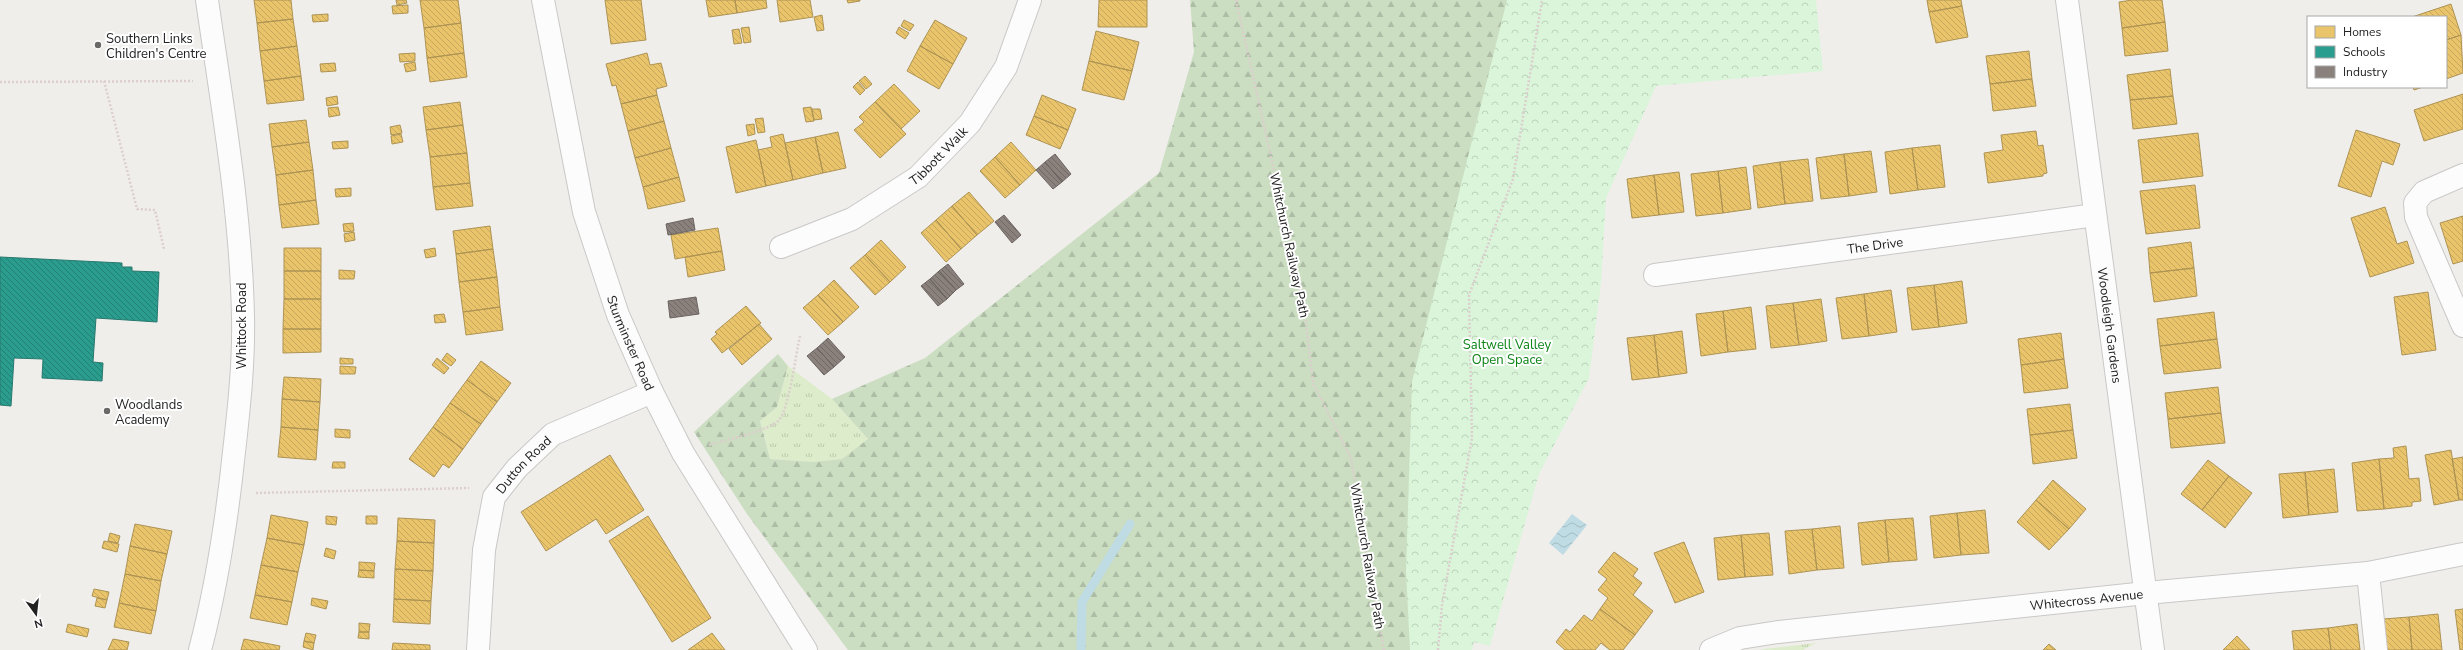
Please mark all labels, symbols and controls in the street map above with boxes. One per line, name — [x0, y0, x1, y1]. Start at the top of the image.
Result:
legend — [2307, 16, 2447, 88]
text: Homes — [2343, 24, 2381, 40]
place label: Southern Links Children's Centre — [106, 30, 207, 63]
marker: Southern Links Children's Centre — [93, 40, 103, 50]
text: Schools — [2343, 44, 2386, 60]
text: Industry — [2343, 64, 2388, 80]
street label: Tibbott Walk — [906, 122, 972, 190]
street label: Whitchurch Railway Path — [1265, 171, 1313, 319]
street label: The Drive — [1846, 233, 1904, 259]
street label: Woodleigh Gardens — [2092, 266, 2126, 384]
street label: Whittock Road — [233, 283, 251, 369]
street label: Sturminster Road — [602, 293, 658, 394]
park label: Saltwell Valley Open Space — [1463, 336, 1551, 369]
place label: Woodlands Academy — [115, 396, 183, 429]
marker: Woodlands Academy — [102, 406, 112, 416]
street label: Dutton Road — [492, 432, 556, 498]
street label: Whitchurch Railway Path — [1345, 482, 1389, 631]
street label: Whitecross Avenue — [2029, 585, 2144, 615]
north arrow — [16, 594, 56, 634]
text: N — [33, 615, 44, 631]

